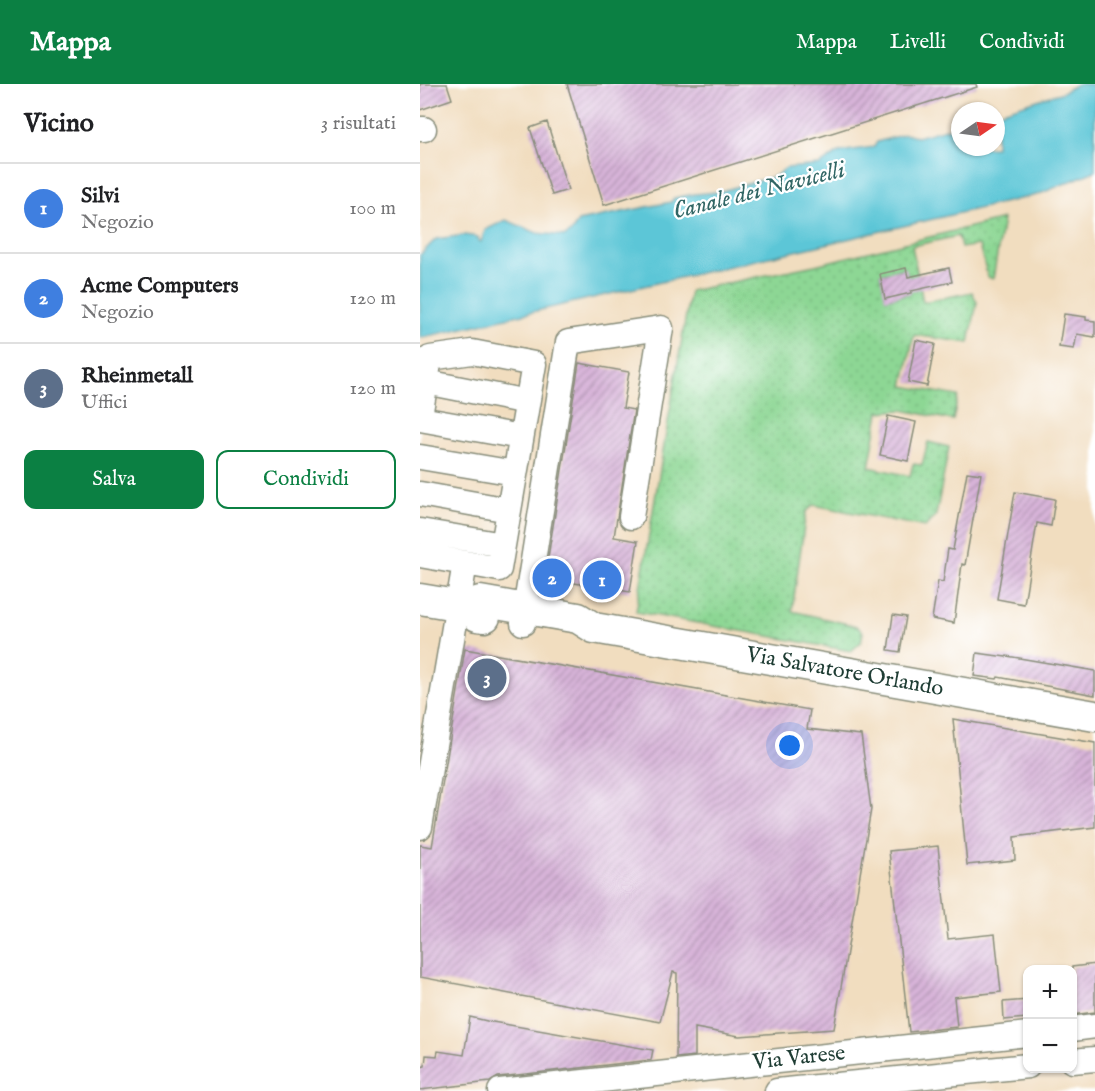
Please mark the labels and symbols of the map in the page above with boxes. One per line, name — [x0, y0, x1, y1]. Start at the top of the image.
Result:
north arrow — [951, 102, 1005, 156]
water label: Canale dei Navicelli — [670, 154, 850, 227]
pin: 2 — [532, 556, 572, 600]
pin: 1 — [582, 558, 621, 602]
street label: Via Salvatore Orlando — [743, 641, 946, 703]
pin: 3 — [468, 656, 506, 700]
your location — [775, 731, 804, 760]
street label: Via Varese — [750, 1039, 847, 1077]

